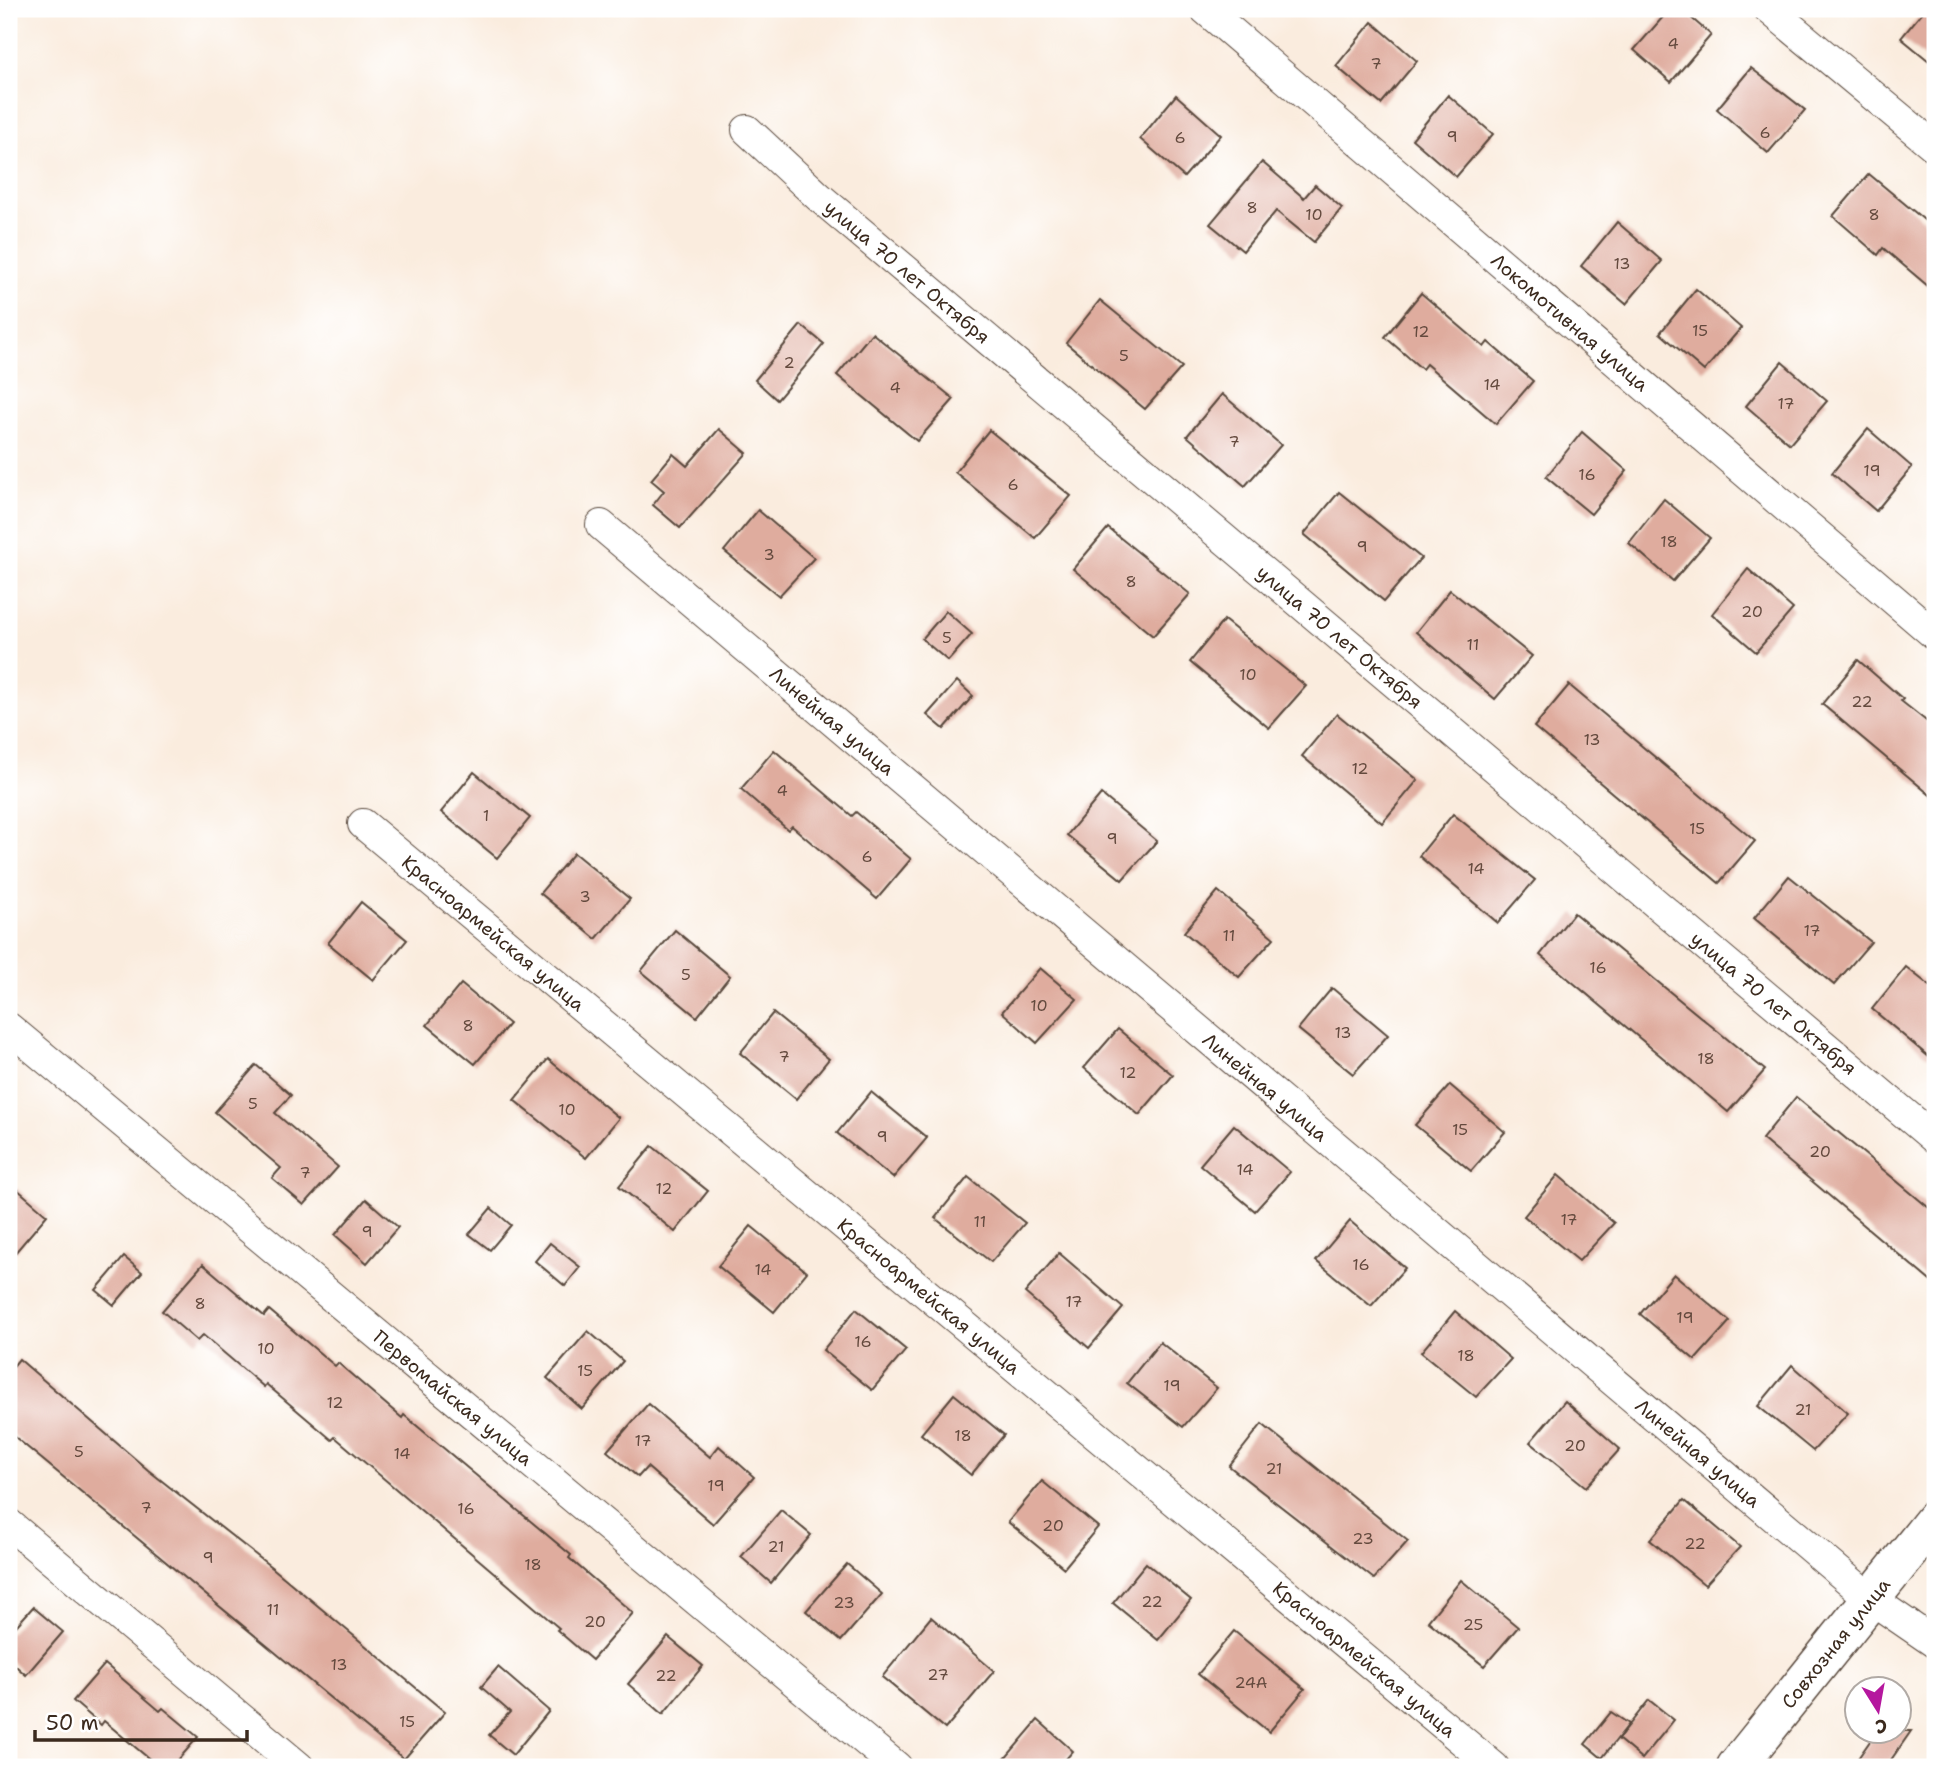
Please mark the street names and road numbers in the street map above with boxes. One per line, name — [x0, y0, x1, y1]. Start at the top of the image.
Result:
street label: улица 70 лет Октября — [819, 195, 995, 349]
street label: Локомотивная улица — [1486, 248, 1654, 397]
street label: улица 70 лет Октября — [1251, 560, 1428, 714]
street label: Линейная улица — [764, 661, 900, 781]
street label: Красноармейская улица — [396, 850, 590, 1017]
street label: улица 70 лет Октября — [1685, 926, 1862, 1081]
street label: Линейная улица — [1197, 1027, 1333, 1147]
street label: Красноармейская улица — [832, 1213, 1026, 1380]
street label: Первомайская улица — [368, 1325, 538, 1472]
street label: Линейная улица — [1630, 1393, 1766, 1513]
street label: Совхозная улица — [1776, 1573, 1896, 1714]
street label: Красноармейская улица — [1267, 1576, 1461, 1743]

